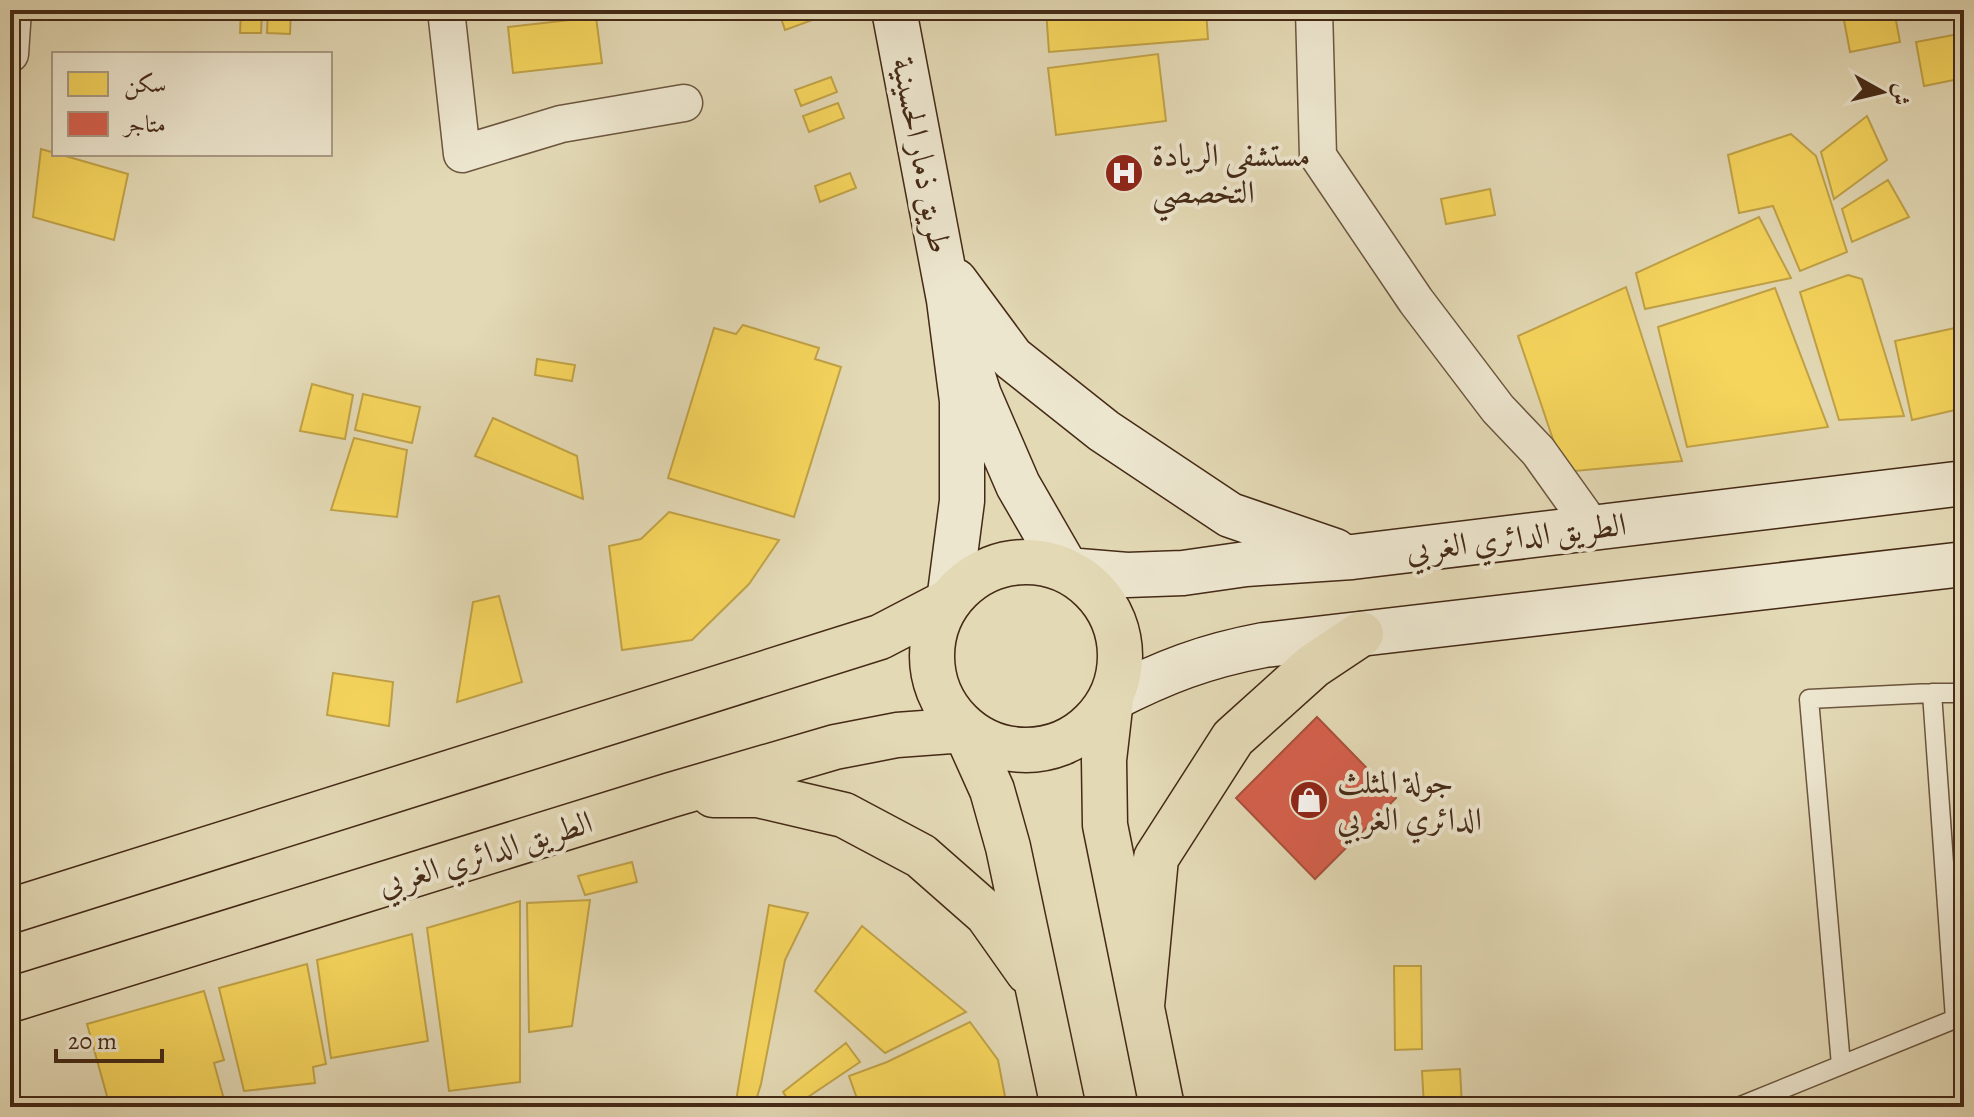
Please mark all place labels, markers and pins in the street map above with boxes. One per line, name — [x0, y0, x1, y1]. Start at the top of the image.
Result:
place label: مستشفى الريادة التخصصي — [1152, 133, 1311, 222]
hospital icon: مستشفى الريادة التخصصي — [1103, 152, 1145, 194]
place label: جولة المثلث الدائري الغربي — [1337, 760, 1482, 845]
shop icon: جولة المثلث الدائري الغربي — [1288, 779, 1330, 821]

